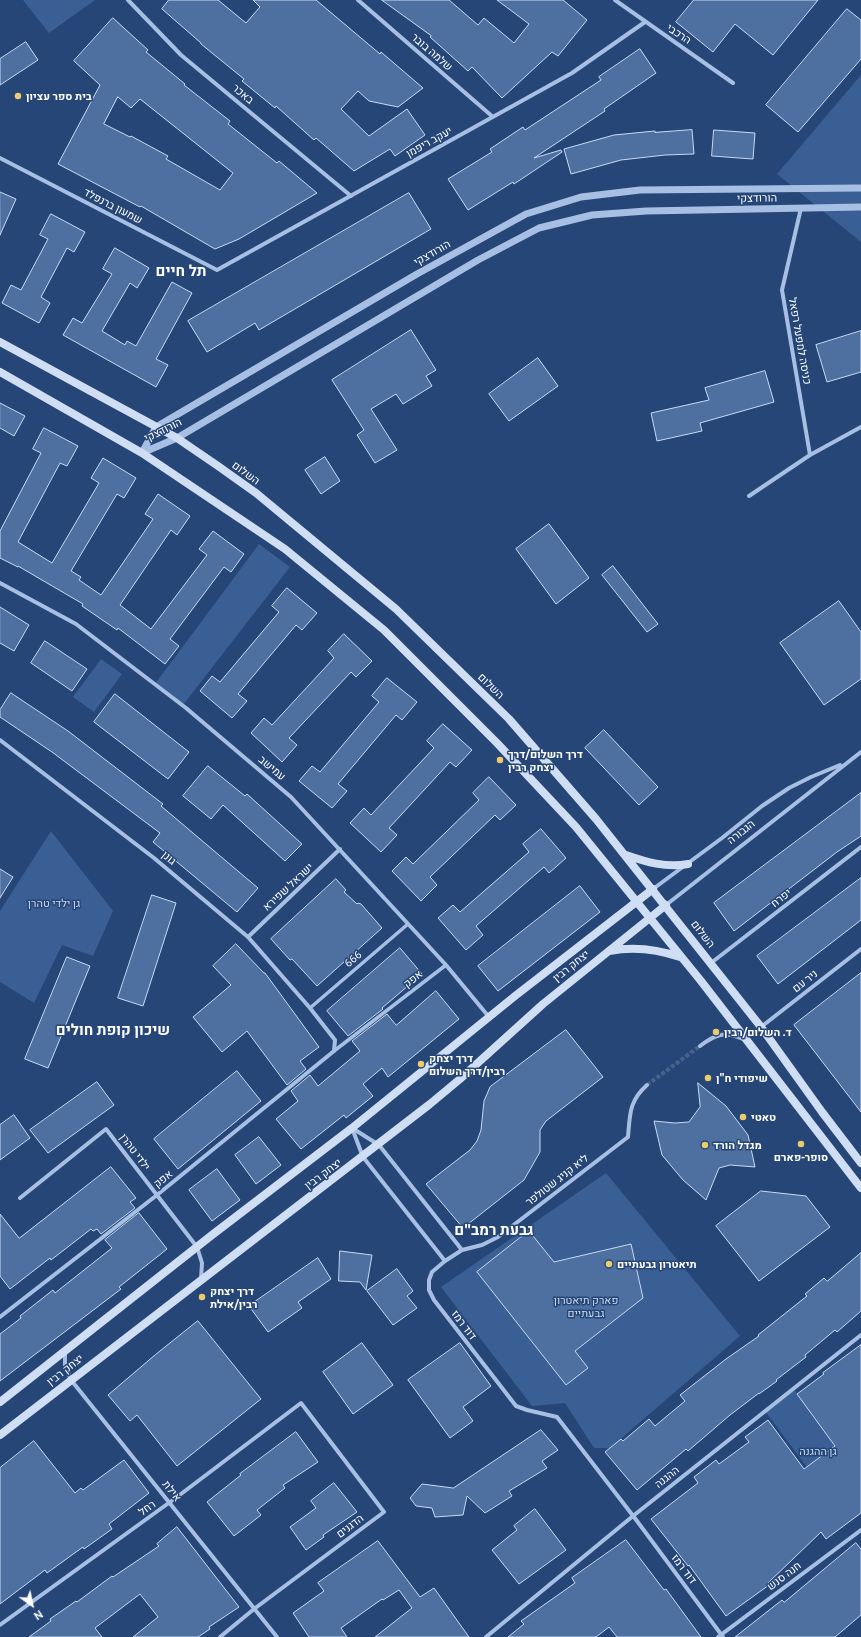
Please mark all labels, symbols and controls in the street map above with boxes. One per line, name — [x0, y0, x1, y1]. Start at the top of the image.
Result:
street label: הרכבי — [664, 21, 694, 47]
street label: שלמה בובר — [409, 30, 455, 74]
street label: באכר — [230, 81, 256, 107]
place label: בית ספר עציון — [26, 89, 92, 103]
marker: בית ספר עציון — [13, 91, 23, 101]
street label: יעקב ריפמן — [404, 124, 454, 160]
street label: שמעון ברנפלד — [81, 185, 145, 227]
street label: הורודצקי — [737, 191, 777, 205]
street label: הורודצקי — [411, 237, 453, 269]
district label: תל חיים — [156, 262, 206, 280]
street label: כניסה למפעל רפאל — [786, 296, 814, 386]
street label: הורודצקי — [142, 415, 184, 445]
street label: השלום — [230, 459, 262, 487]
street label: השלום — [475, 670, 507, 702]
place label: דרך השלום/דרך יצחק רבין — [508, 747, 583, 773]
street label: עמישב — [256, 753, 288, 783]
marker: דרך השלום/דרך יצחק רבין — [495, 755, 505, 765]
street label: הגבורה — [724, 817, 758, 847]
street label: גונן — [159, 848, 179, 868]
street label: ישראל שפירא — [260, 860, 316, 914]
street label: יפרח — [768, 886, 794, 910]
park label: גן ילדי טהרן — [28, 896, 80, 910]
street label: השלום — [688, 918, 718, 950]
street label: יצחק רבין — [550, 947, 592, 985]
street label: 666 — [342, 948, 364, 970]
street label: אפק — [401, 967, 425, 991]
street label: ניר עם — [790, 967, 820, 995]
district label: שיכון קופת חולים — [56, 1021, 170, 1039]
place label: ד. השלום/רבין — [724, 1025, 792, 1039]
marker: ד. השלום/רבין — [711, 1027, 721, 1037]
place label: דרך יצחק רבין/דרך השלום — [429, 1051, 505, 1077]
marker: דרך יצחק רבין/דרך השלום — [416, 1059, 426, 1069]
place label: שיפודי ח"ן — [716, 1071, 768, 1085]
marker: שיפודי ח"ן — [703, 1073, 713, 1083]
place label: טאטי — [751, 1110, 776, 1124]
marker: טאטי — [738, 1112, 748, 1122]
street label: ילדי טהרן — [117, 1131, 153, 1173]
place label: מגדל הורד — [713, 1138, 762, 1152]
marker: סופר-פארם — [796, 1139, 806, 1149]
marker: מגדל הורד — [700, 1140, 710, 1150]
place label: סופר-פארם — [774, 1150, 828, 1164]
street label: ליא קניג שטולפר — [523, 1151, 591, 1209]
street label: יצחק רבין — [302, 1156, 344, 1192]
street label: אפק — [151, 1167, 175, 1191]
district label: גבעת רמב"ם — [454, 1221, 534, 1239]
place label: תיאטרון גבעתיים — [617, 1257, 697, 1271]
marker: תיאטרון גבעתיים — [604, 1259, 614, 1269]
place label: דרך יצחק רבין/אילת — [210, 1284, 257, 1310]
marker: דרך יצחק רבין/אילת — [197, 1292, 207, 1302]
park label: פארק תיאטרון גבעתיים — [554, 1293, 618, 1319]
street label: דוד רמז — [449, 1308, 479, 1342]
street label: יצחק רבין — [44, 1352, 86, 1388]
park label: גן ההגנה — [799, 1444, 837, 1458]
street label: ההגנה — [652, 1463, 682, 1491]
street label: אילת — [160, 1478, 184, 1504]
street label: רחל — [136, 1497, 158, 1519]
street label: הדגנים — [334, 1511, 366, 1541]
street label: דוד רמז — [669, 1552, 699, 1586]
street label: חנה סנש — [764, 1559, 804, 1593]
north arrow — [12, 1585, 52, 1625]
text: N — [32, 1608, 45, 1622]

